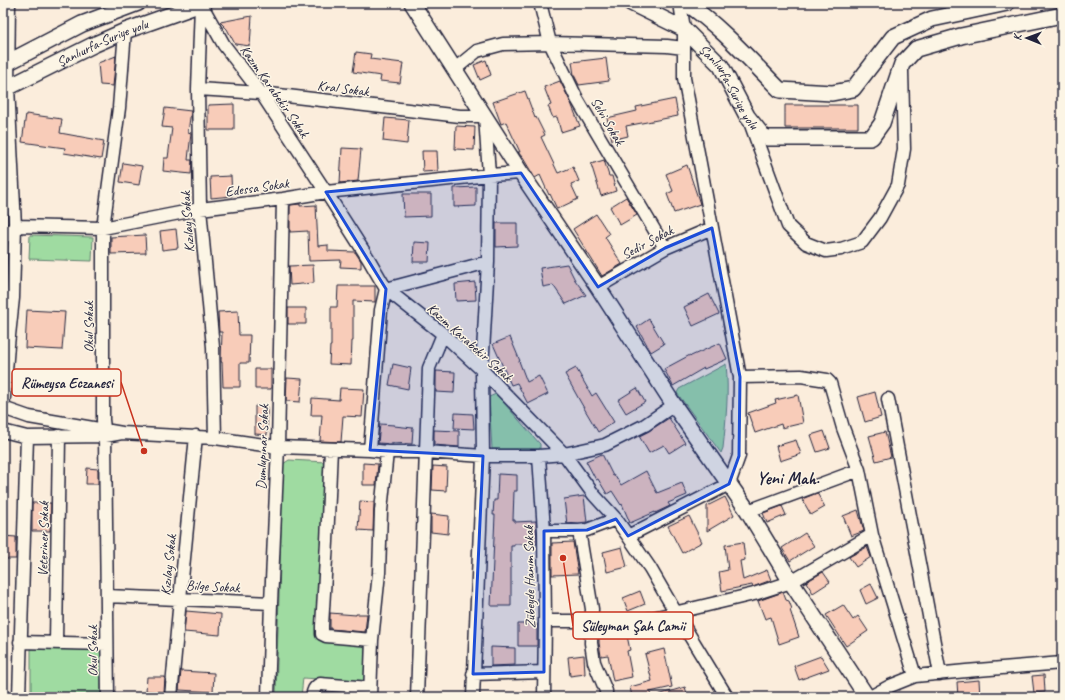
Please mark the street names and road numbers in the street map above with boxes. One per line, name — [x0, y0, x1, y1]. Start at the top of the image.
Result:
street label: Şanlıurfa-Suriye yolu — [54, 15, 151, 71]
street label: Şanlıurfa-Suriye yolu — [695, 41, 763, 133]
street label: Kazım Karabekir Sokak — [236, 42, 314, 142]
street label: Kral Sokak — [316, 77, 371, 100]
street label: Selvi Sokak — [587, 94, 629, 150]
street label: Edessa Sokak — [224, 174, 291, 200]
street label: Kızılay Sokak — [177, 189, 198, 253]
street label: Sedir Sokak — [619, 221, 677, 263]
street label: Okul Sokak — [80, 300, 97, 352]
street label: Kazım Karabekir Sokak — [424, 300, 517, 386]
street label: Dumlupınar Sokak — [253, 402, 273, 490]
street label: Veteriner Sokak — [34, 501, 53, 577]
street label: Zübeyde Hanım Sokak — [520, 525, 539, 628]
street label: Kızılay Sokak — [157, 532, 180, 596]
street label: Bilge Sokak — [186, 577, 242, 596]
street label: Okul Sokak — [84, 624, 101, 676]

